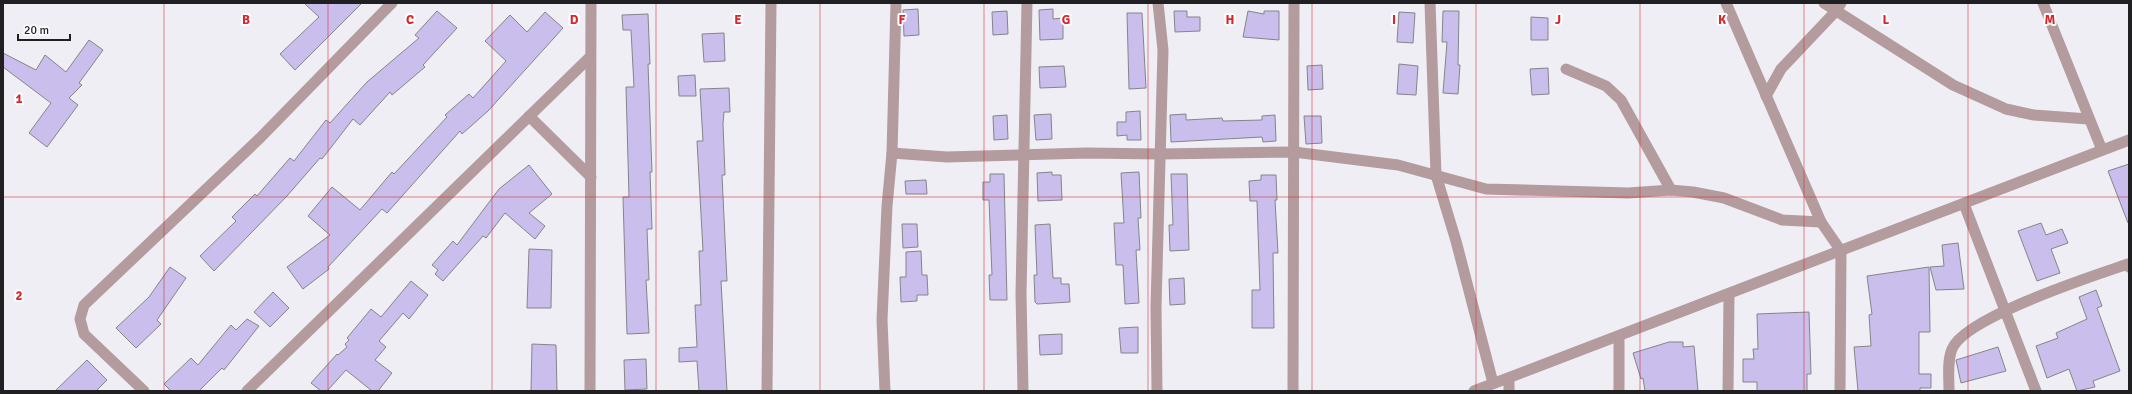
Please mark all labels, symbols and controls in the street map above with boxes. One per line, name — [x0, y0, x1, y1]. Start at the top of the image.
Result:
text: B — [242, 12, 250, 28]
text: C — [406, 12, 414, 28]
text: D — [570, 12, 579, 28]
text: E — [734, 12, 742, 28]
text: F — [899, 12, 906, 28]
text: G — [1062, 12, 1070, 28]
text: H — [1226, 12, 1234, 28]
text: I — [1392, 12, 1396, 28]
text: J — [1555, 12, 1561, 28]
text: K — [1718, 12, 1726, 28]
text: L — [1883, 12, 1890, 28]
text: M — [2045, 12, 2056, 28]
scale bar — [18, 16, 70, 42]
text: 20 m — [24, 23, 49, 38]
text: 1 — [15, 91, 23, 107]
text: 2 — [15, 288, 23, 304]

